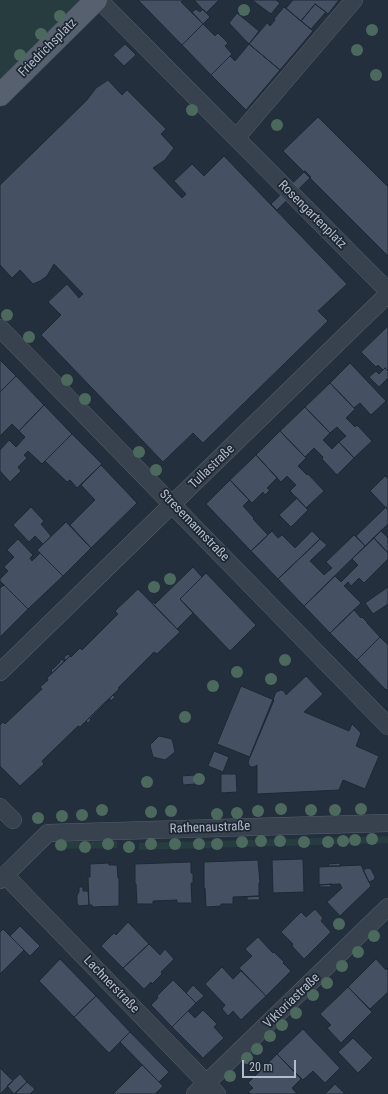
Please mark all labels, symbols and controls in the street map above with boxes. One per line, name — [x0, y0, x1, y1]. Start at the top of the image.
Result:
street label: Friedrichsplatz — [16, 16, 80, 80]
street label: Rosengartenplatz — [275, 178, 349, 252]
street label: Tullastraße — [186, 442, 238, 492]
street label: Stresemannstraße — [156, 487, 232, 565]
street label: Rathenaustraße — [169, 819, 251, 837]
street label: Lachnerstraße — [80, 953, 142, 1017]
street label: Viktoriastraße — [261, 970, 323, 1032]
scale bar — [244, 1052, 298, 1078]
text: 20 m — [249, 1060, 273, 1074]

